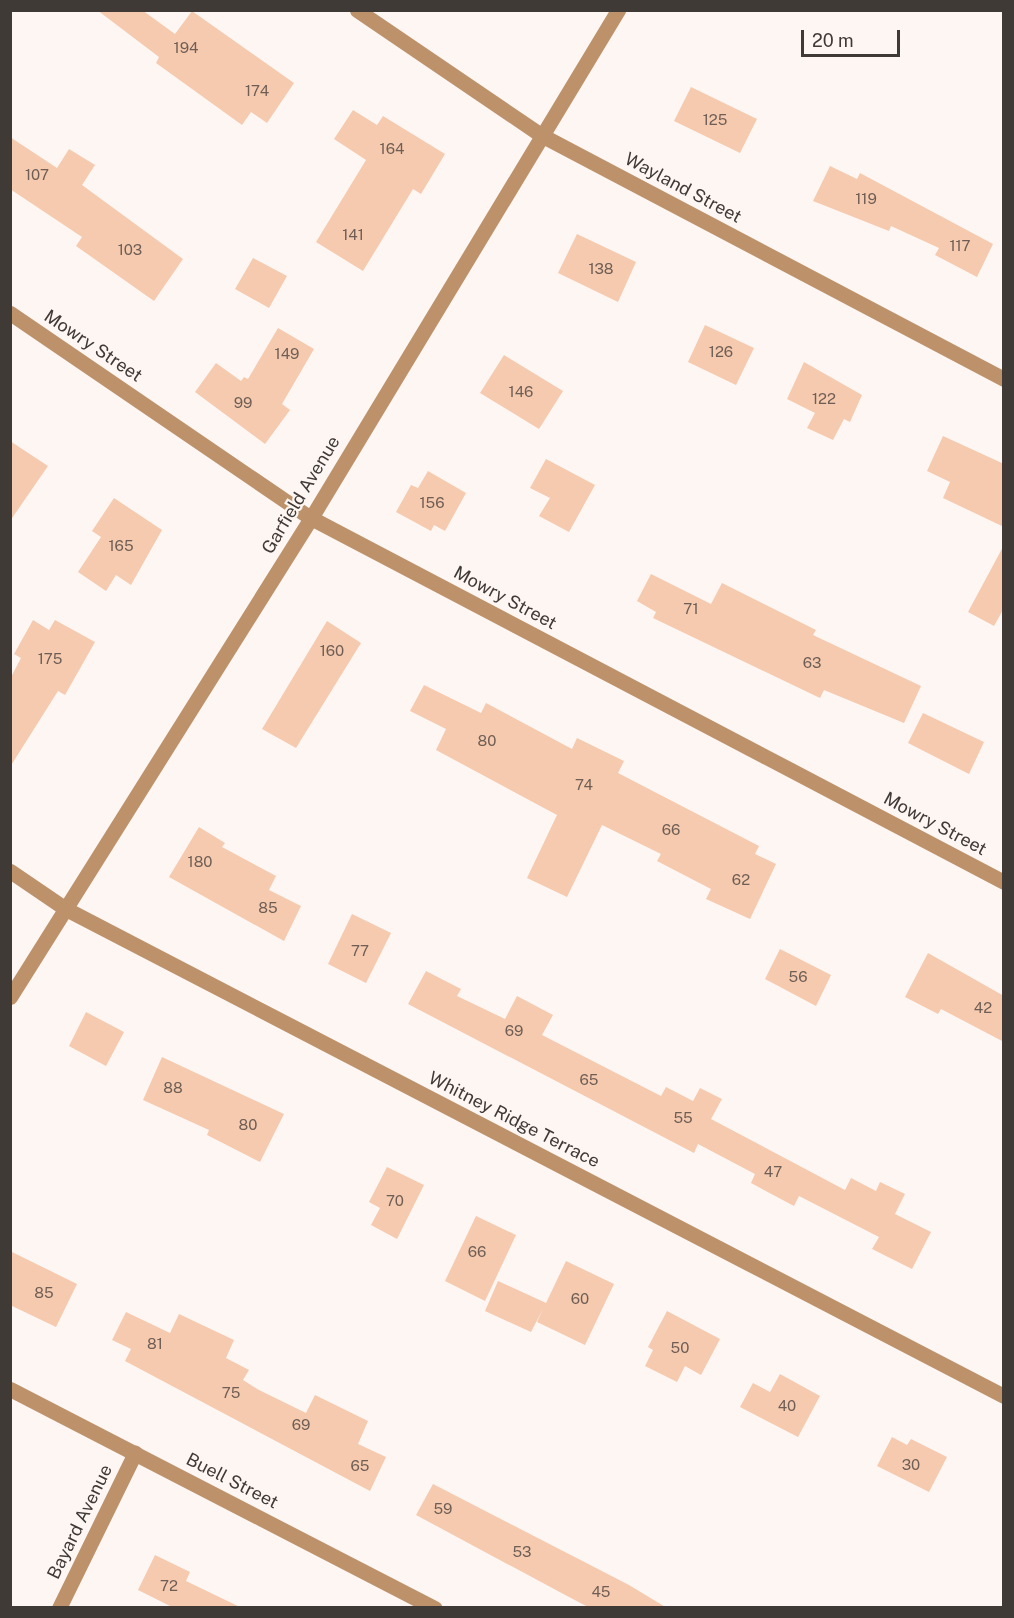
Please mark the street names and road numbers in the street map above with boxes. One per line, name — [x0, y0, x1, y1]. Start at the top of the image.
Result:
street label: Wayland Street — [621, 148, 745, 228]
street label: Mowry Street — [40, 305, 146, 387]
street label: Garfield Avenue — [257, 432, 345, 558]
street label: Mowry Street — [450, 562, 560, 634]
street label: Mowry Street — [880, 788, 990, 860]
street label: Whitney Ridge Terrace — [425, 1067, 603, 1173]
street label: Buell Street — [182, 1449, 282, 1513]
street label: Bayard Avenue — [43, 1461, 117, 1583]

